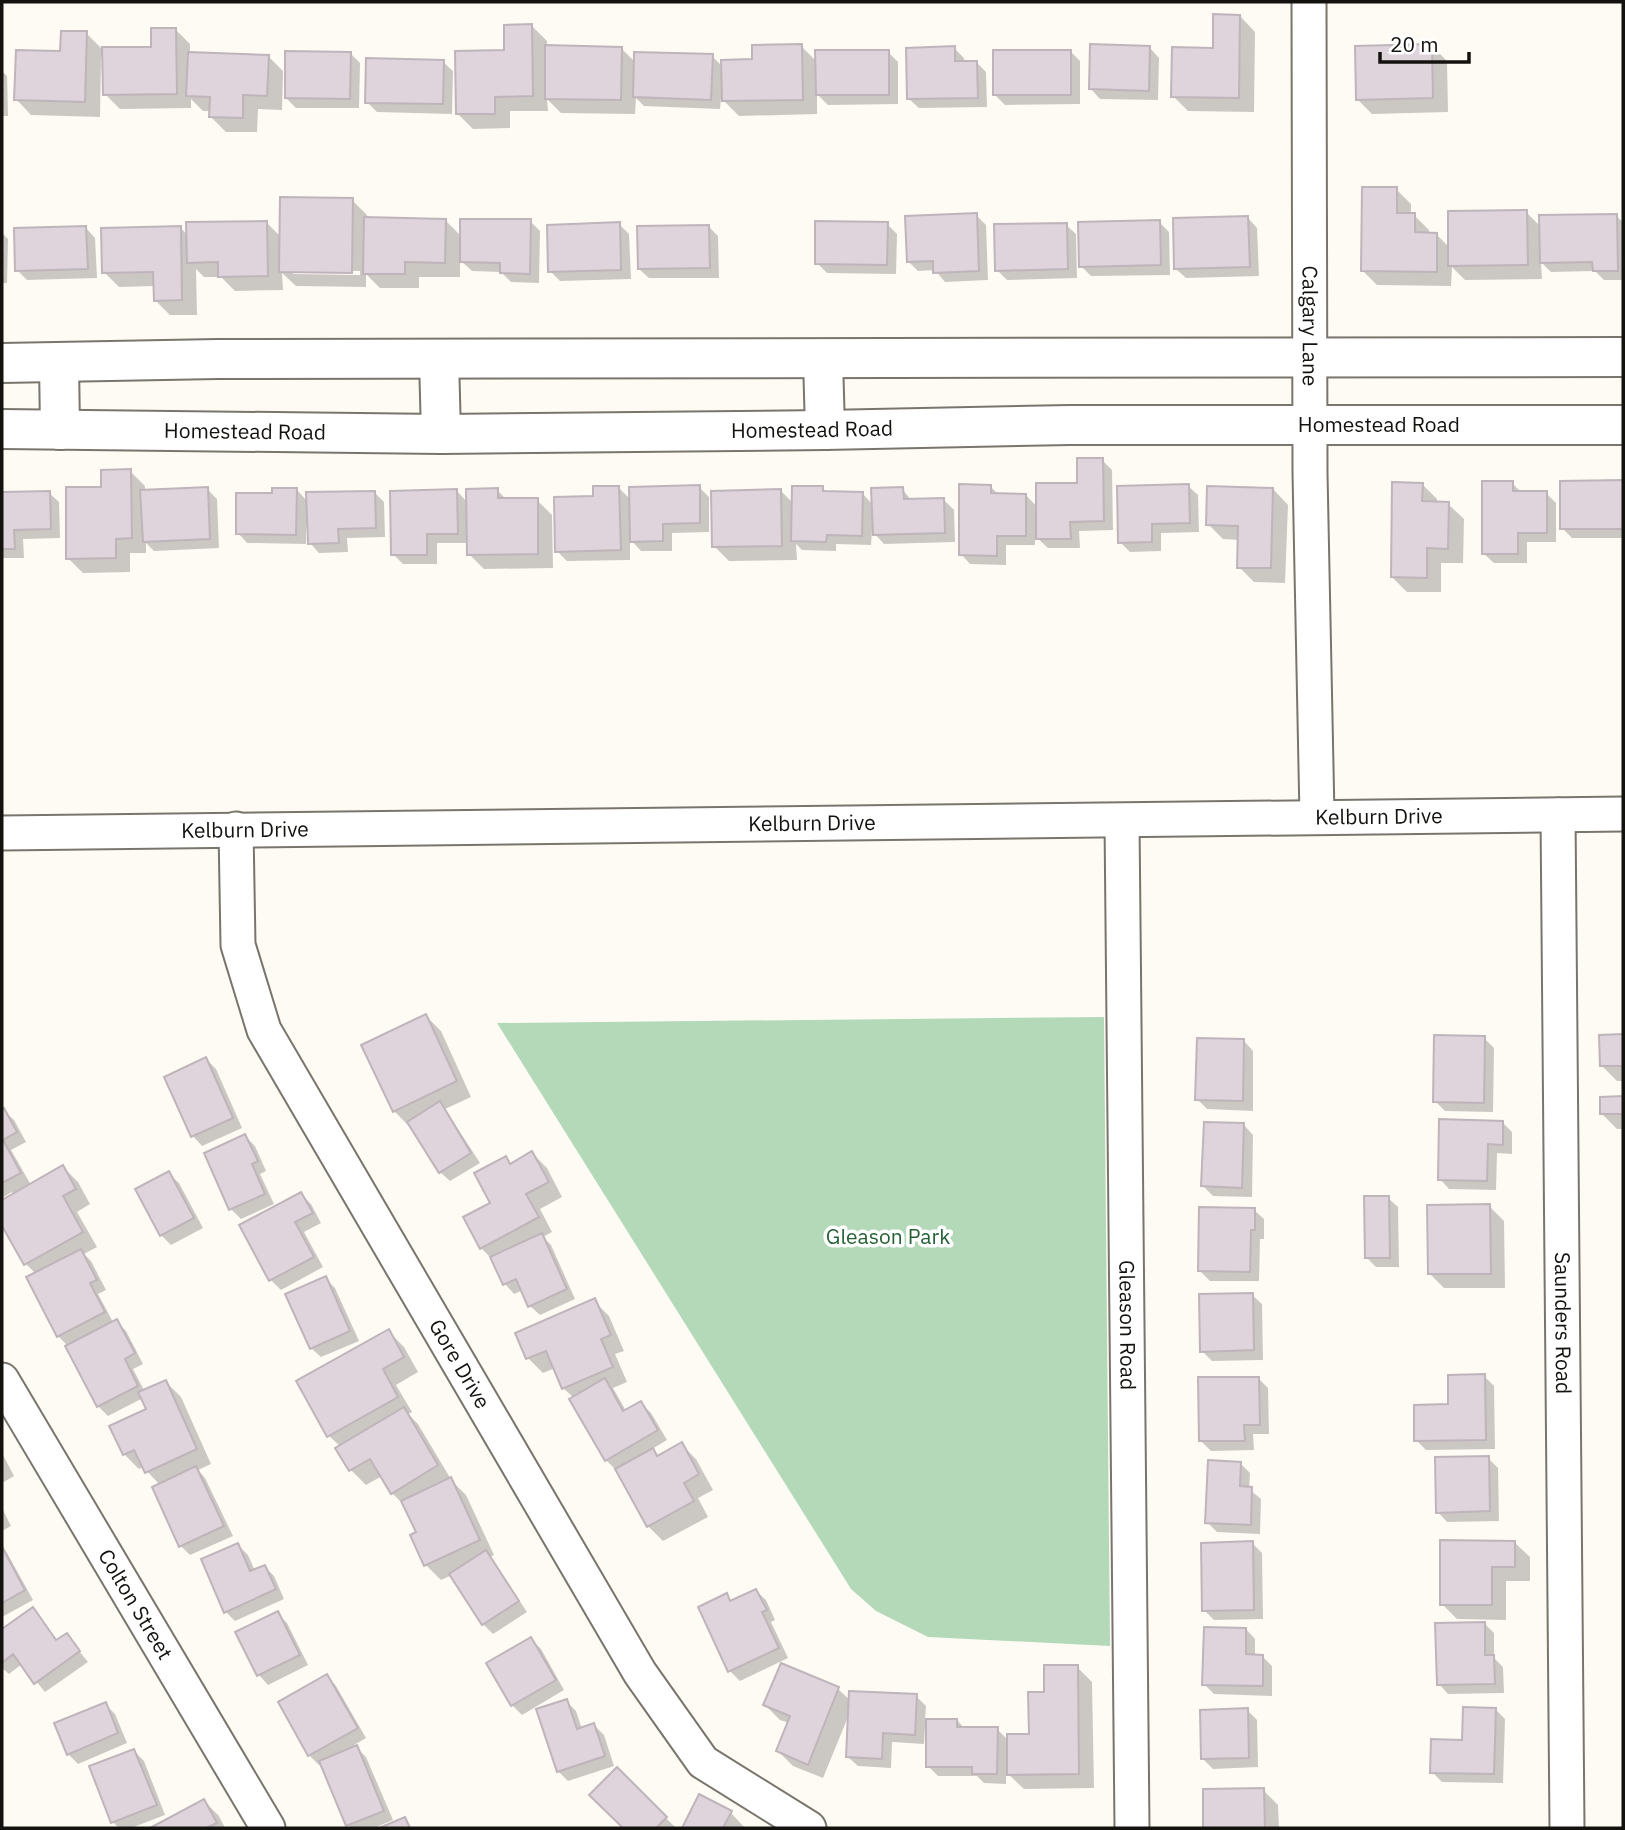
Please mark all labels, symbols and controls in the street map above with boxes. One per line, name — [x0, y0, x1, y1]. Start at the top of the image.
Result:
scale bar — [1380, 21, 1469, 65]
text: 20 m — [1390, 30, 1439, 58]
street label: Calgary Lane — [1297, 266, 1325, 386]
street label: Homestead Road — [1298, 410, 1460, 438]
street label: Homestead Road — [731, 414, 893, 444]
street label: Homestead Road — [164, 416, 326, 446]
street label: Kelburn Drive — [1315, 801, 1443, 831]
street label: Kelburn Drive — [748, 808, 876, 837]
street label: Kelburn Drive — [181, 814, 309, 844]
park label: Gleason Park — [826, 1222, 950, 1250]
street label: Saunders Road — [1549, 1252, 1578, 1394]
street label: Gleason Road — [1113, 1260, 1143, 1390]
street label: Gore Drive — [423, 1314, 497, 1414]
street label: Colton Street — [92, 1543, 180, 1664]

